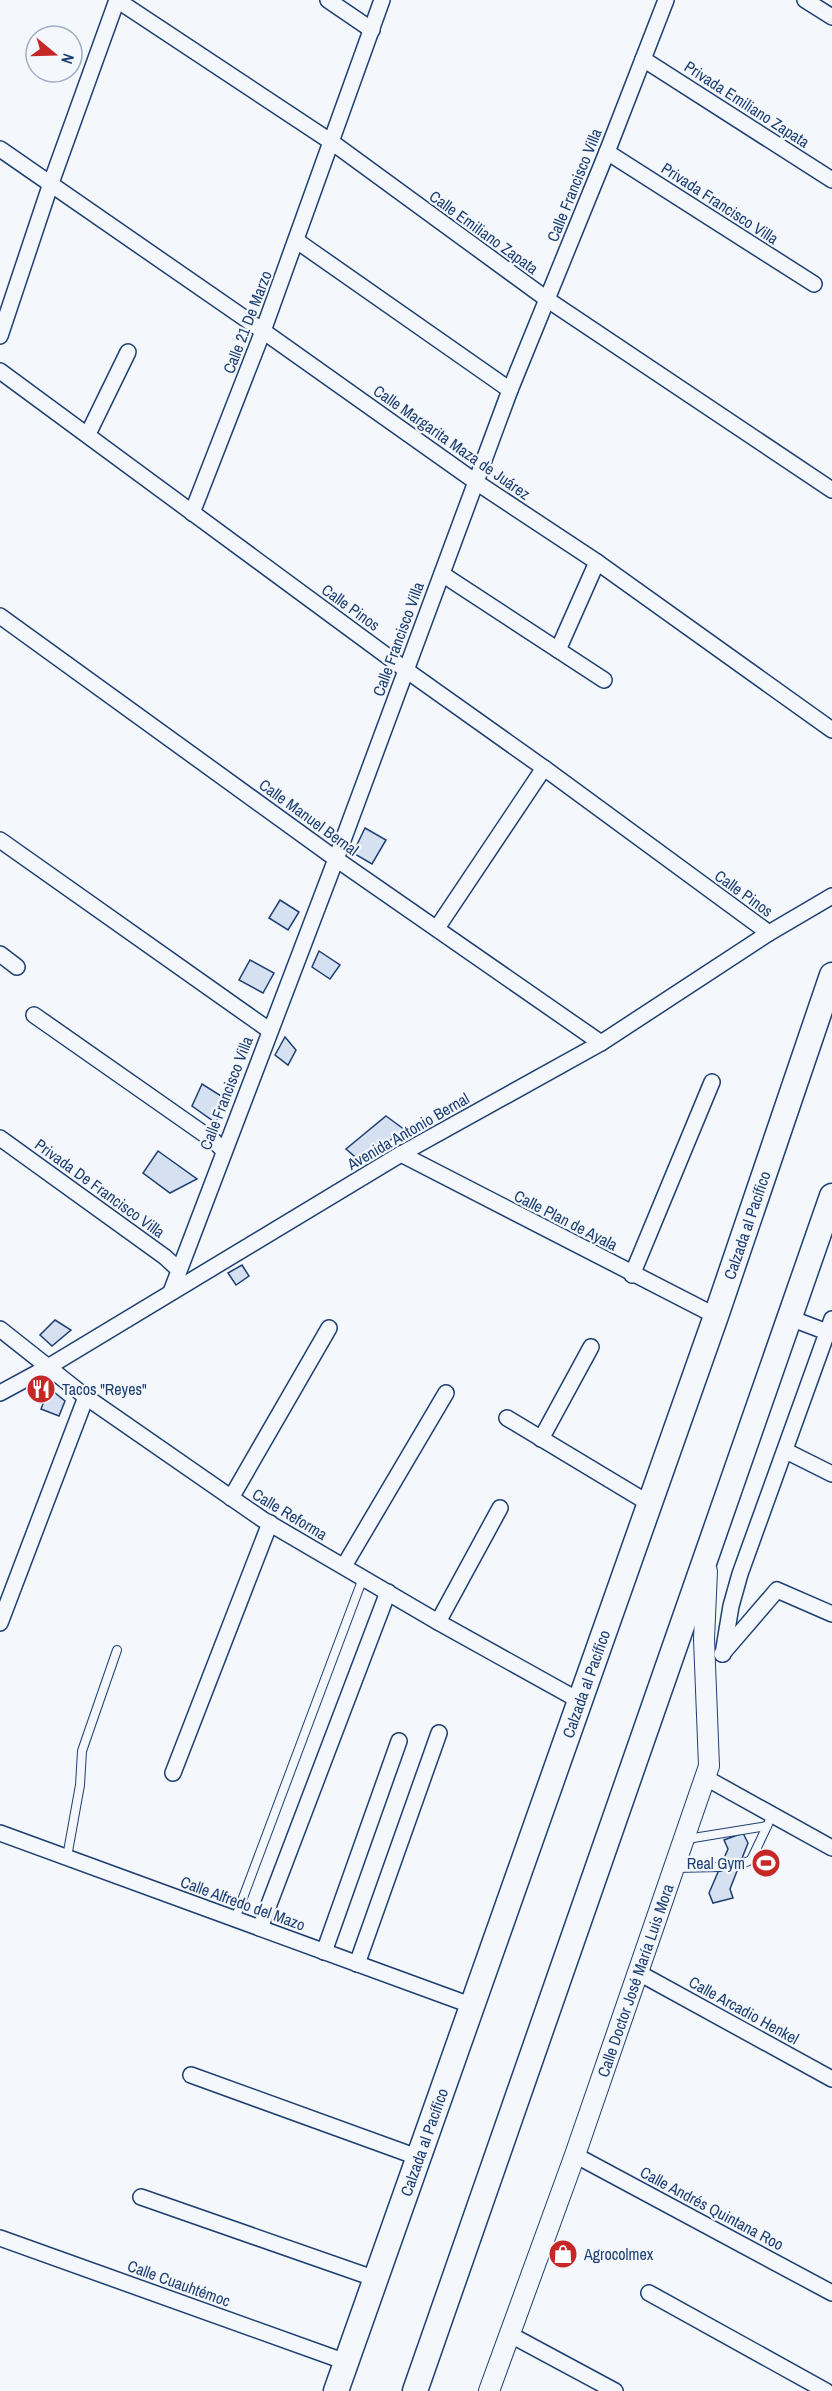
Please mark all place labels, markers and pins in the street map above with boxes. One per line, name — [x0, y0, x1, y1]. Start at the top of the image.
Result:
restaurant icon: Tacos "Reyes" — [25, 1373, 57, 1405]
place label: Tacos "Reyes" — [62, 1378, 147, 1400]
sports icon: Real Gym — [750, 1847, 782, 1879]
place label: Real Gym — [687, 1852, 745, 1874]
shop icon: Agrocolmex — [547, 2238, 579, 2270]
place label: Agrocolmex — [583, 2243, 654, 2265]

